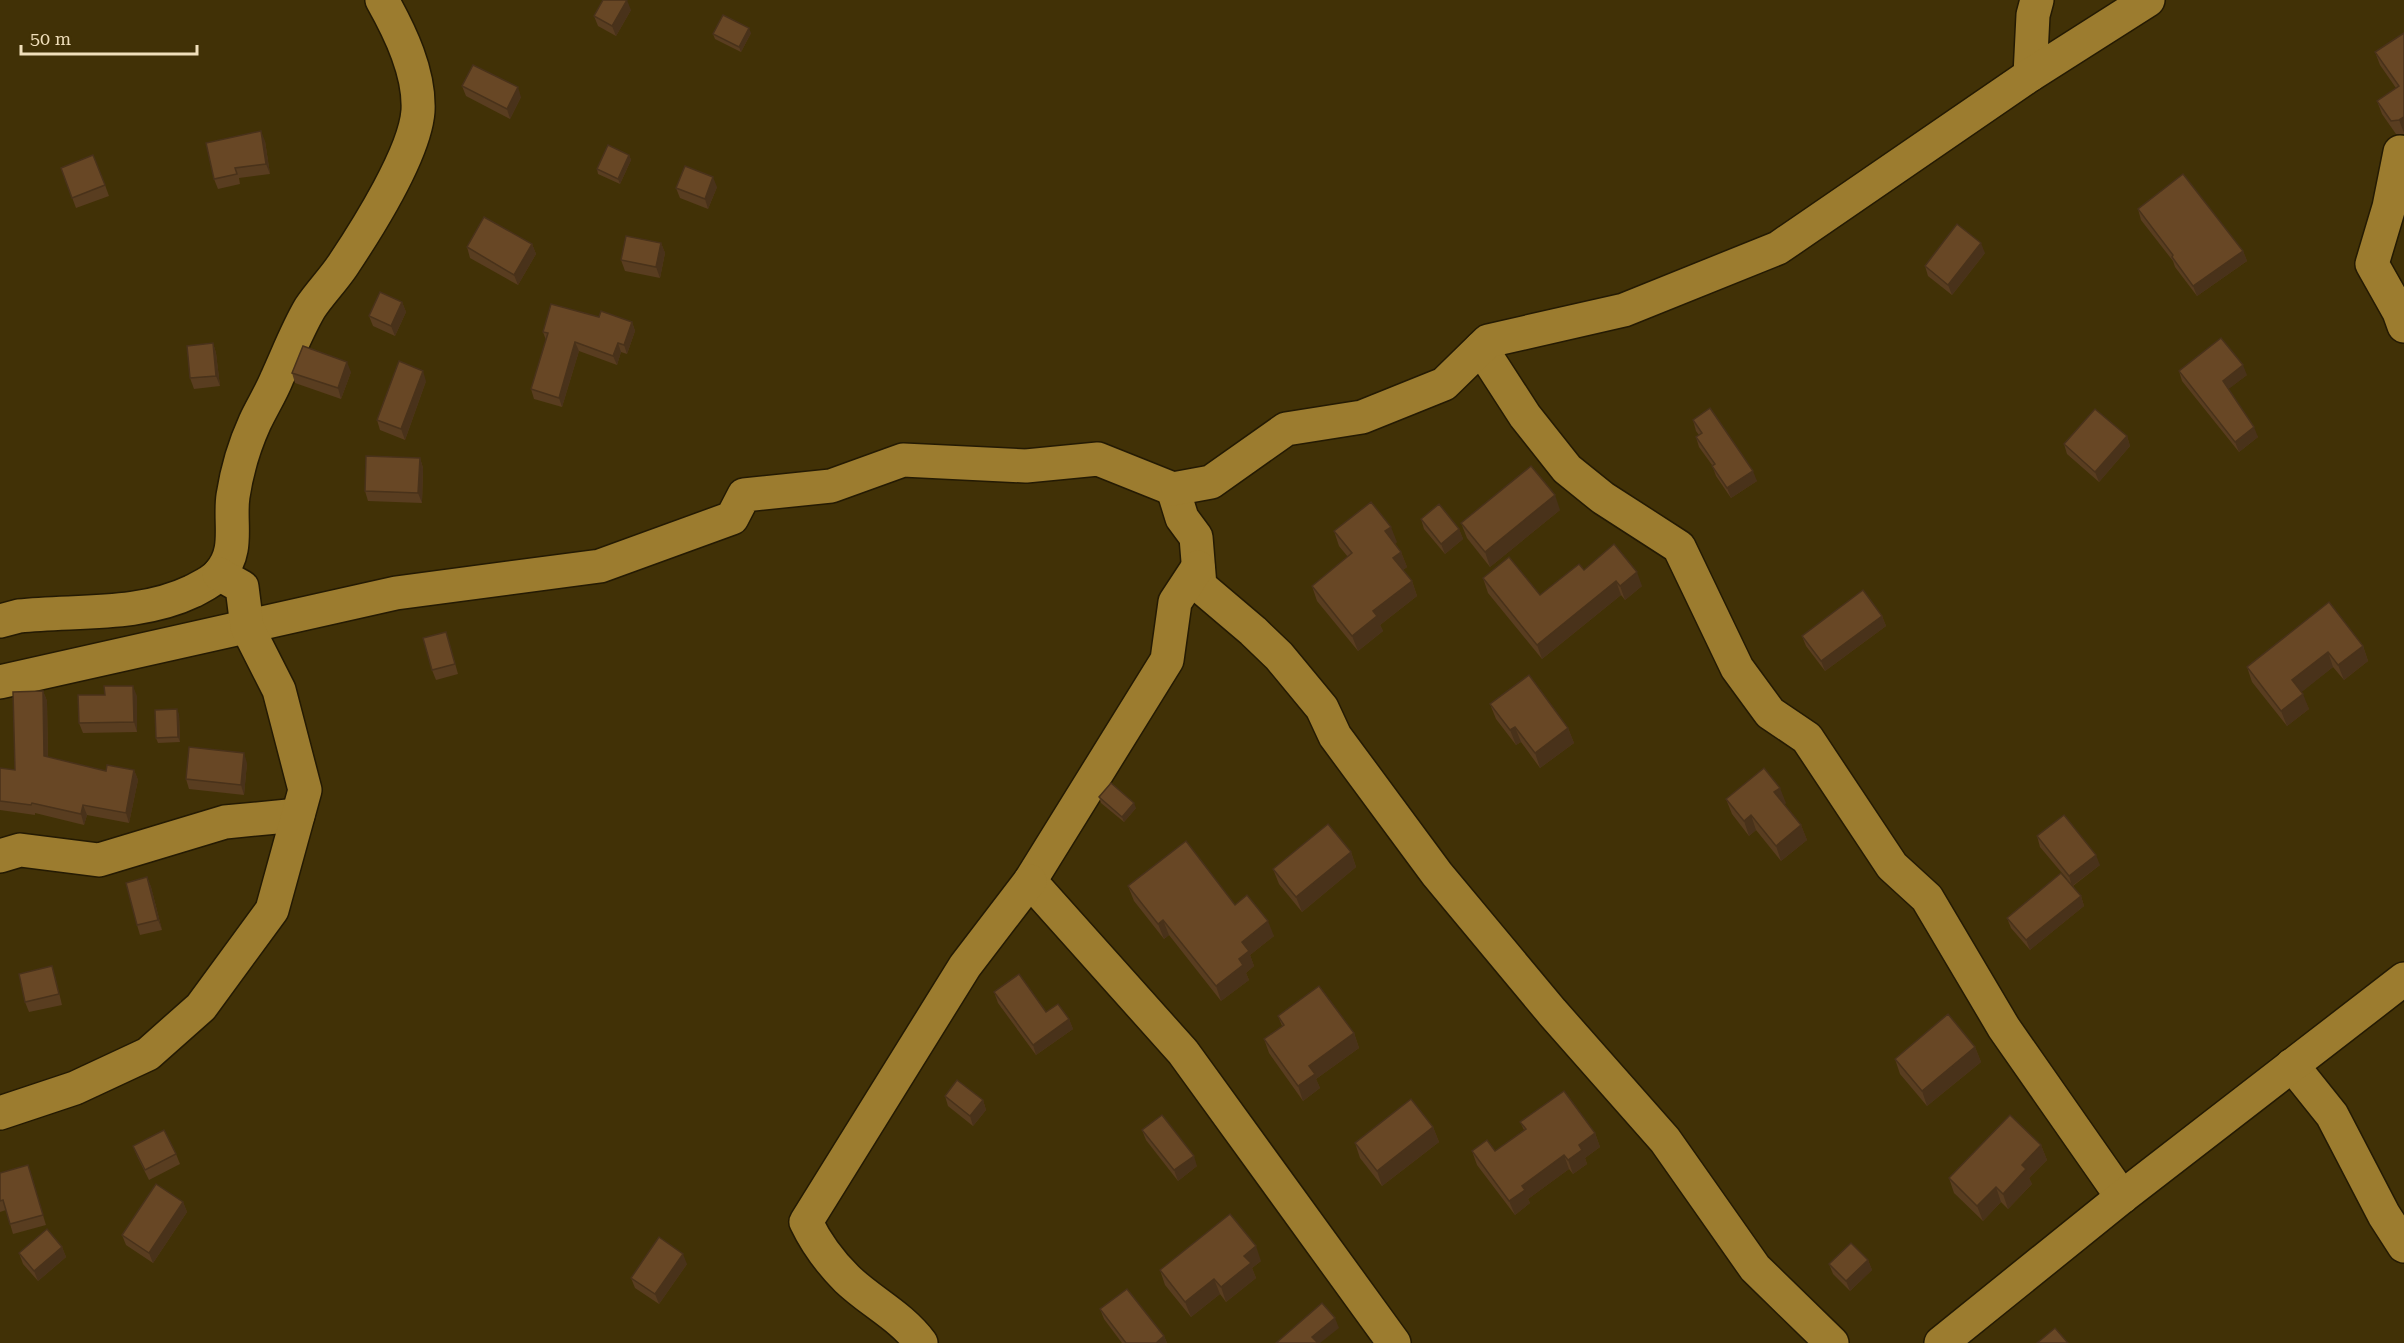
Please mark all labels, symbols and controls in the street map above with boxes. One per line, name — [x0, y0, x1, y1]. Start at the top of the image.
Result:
scale bar — [21, 18, 196, 56]
text: 50 m — [30, 28, 71, 49]

